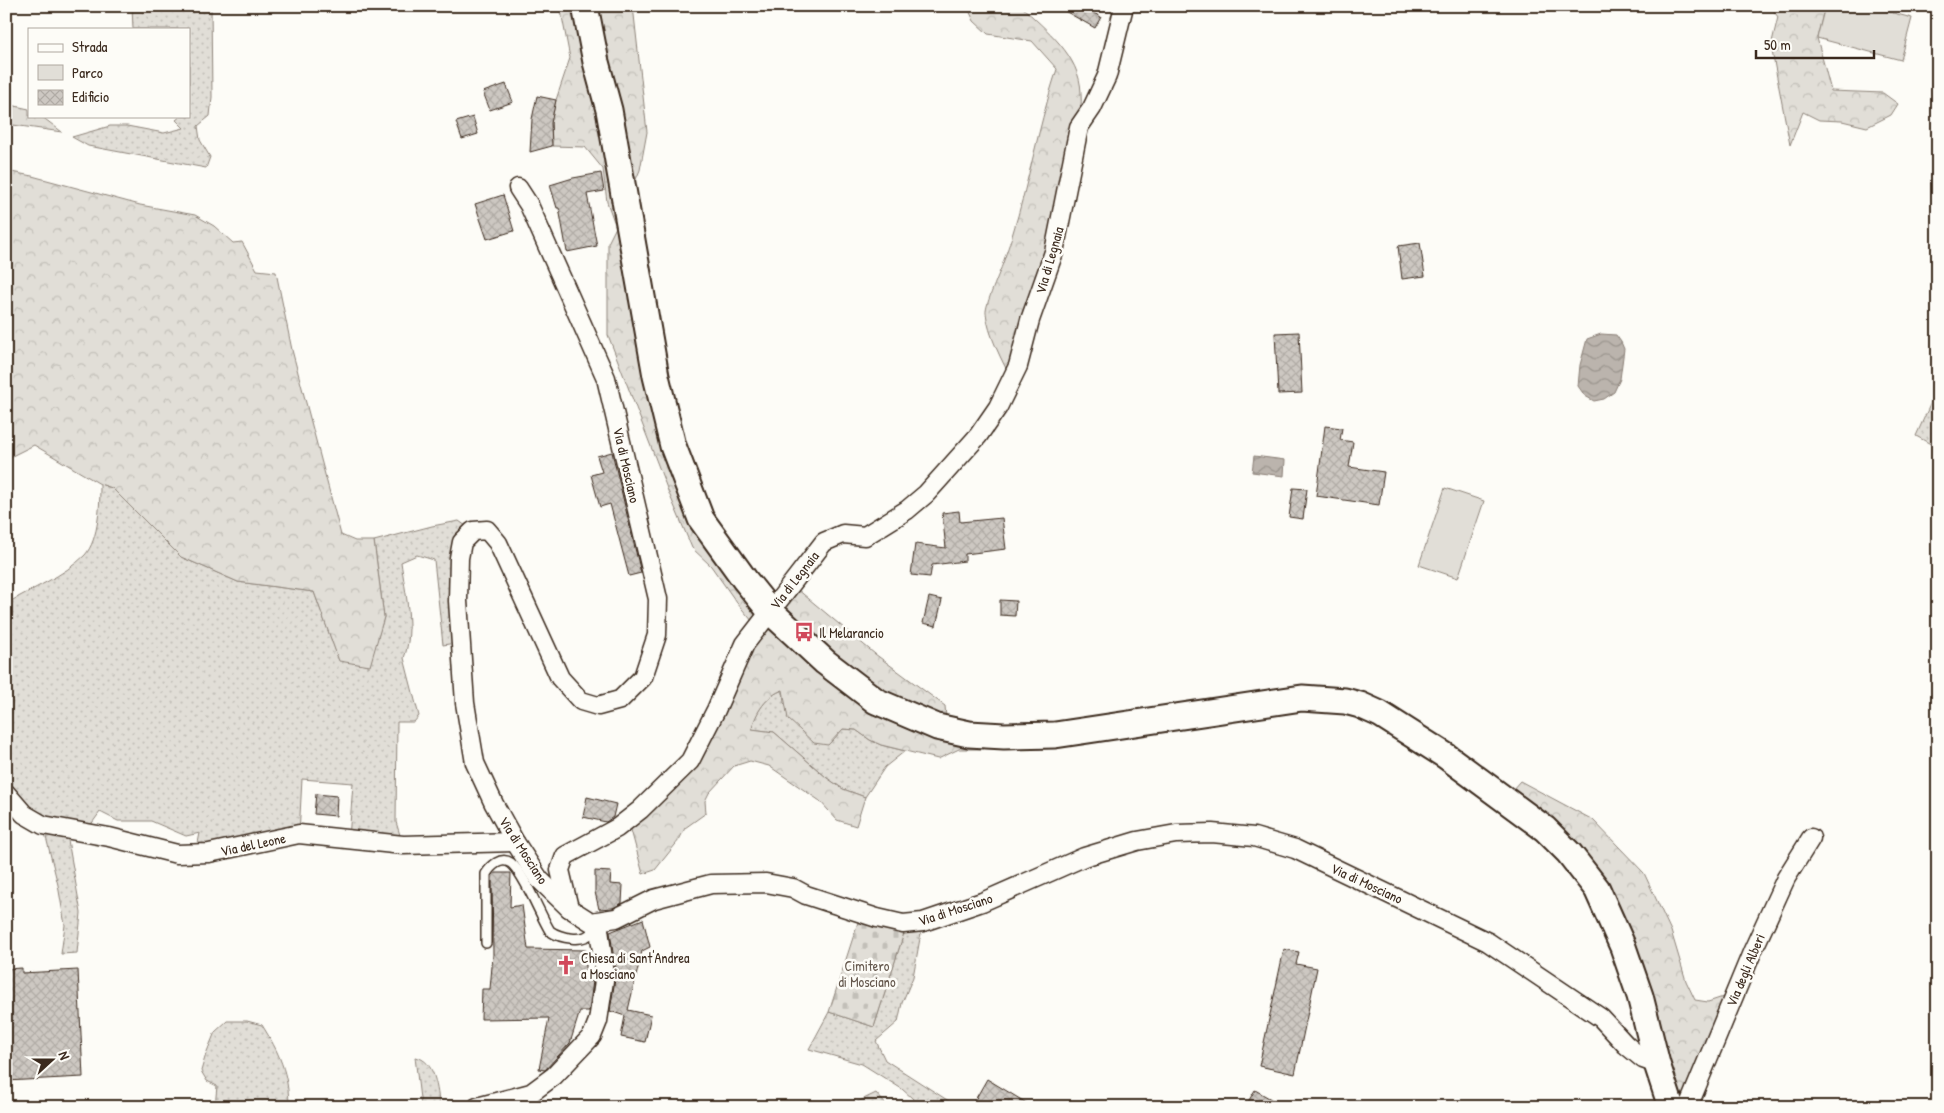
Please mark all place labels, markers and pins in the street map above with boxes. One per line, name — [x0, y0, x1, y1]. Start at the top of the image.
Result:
bus stop icon: Il Melarancio — [793, 621, 815, 643]
place label: Il Melarancio — [819, 623, 884, 642]
place label: Chiesa di Sant'Andrea a Mosciano — [581, 948, 690, 983]
church icon: Chiesa di Sant'Andrea a Mosciano — [555, 954, 577, 976]

